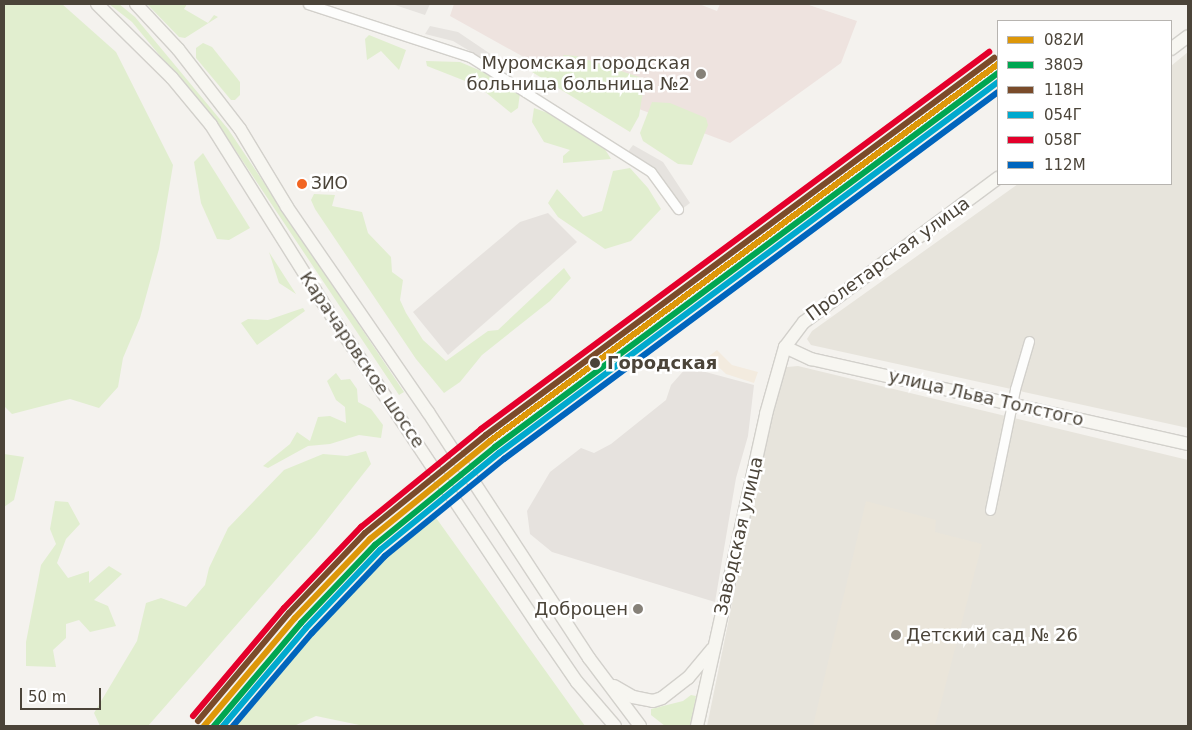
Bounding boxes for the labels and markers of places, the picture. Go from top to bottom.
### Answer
place label: Муромская городская больница больница №2 [466,53,690,96]
marker: Муромская городская больница больница №2 [694,67,708,81]
place label: ЗИО [311,174,348,194]
marker: ЗИО [297,179,307,189]
place label: Городская [607,352,717,374]
marker: Городская [587,355,603,371]
place label: Доброцен [534,598,628,620]
marker: Доброцен [632,603,644,615]
place label: Детский сад № 26 [906,624,1078,646]
marker: Детский сад № 26 [890,629,902,641]

